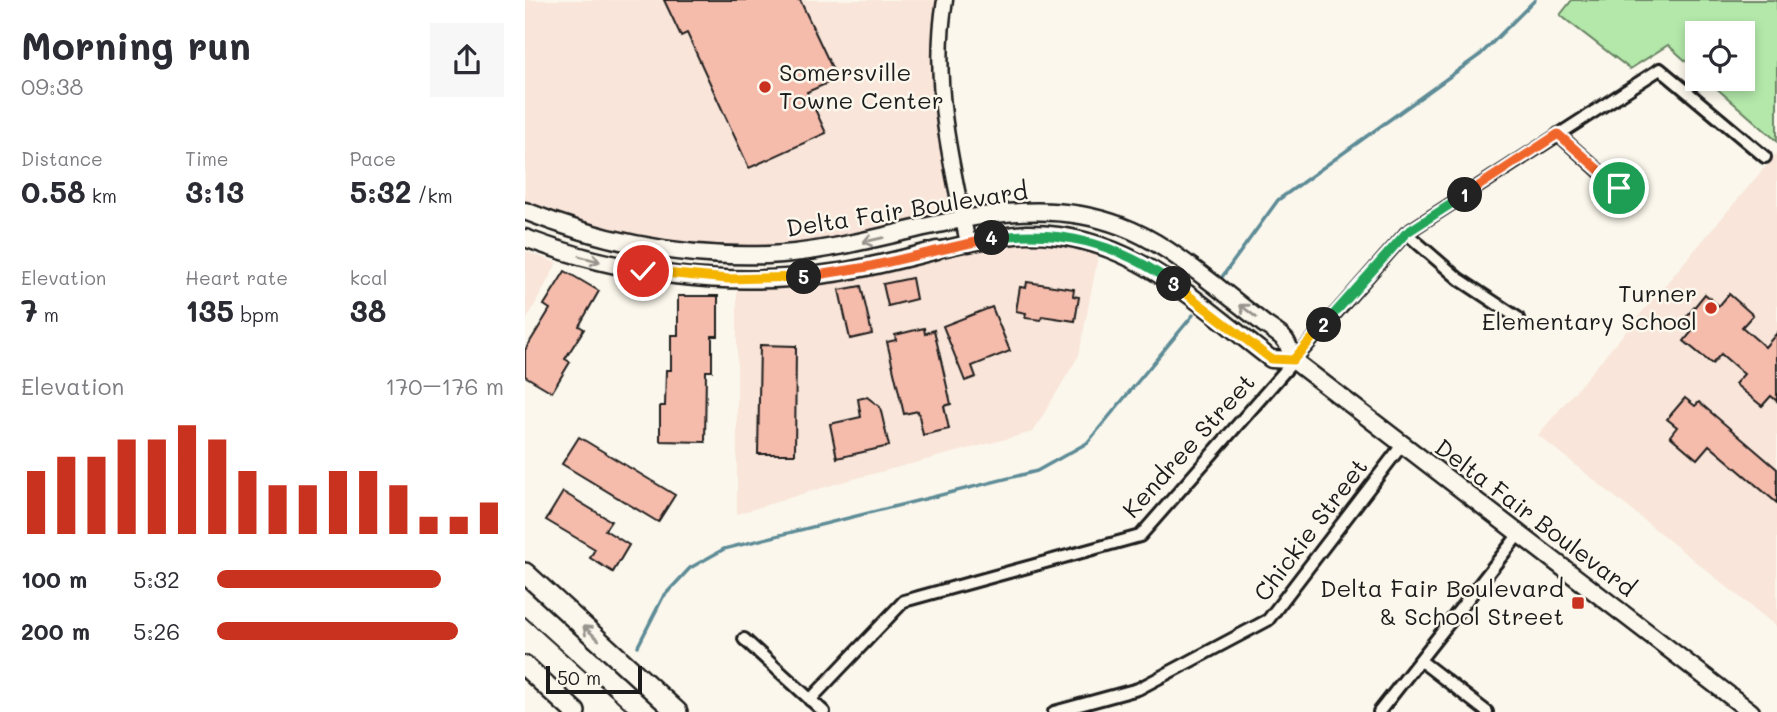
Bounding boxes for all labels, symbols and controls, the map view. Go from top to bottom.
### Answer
text: Morning run [21,20,251,70]
map controls [1685,21,1755,91]
button: locate [1685,21,1755,91]
button: share [430,23,504,97]
place label: Somersville Towne Center [779,56,944,115]
text: 09:38 [21,71,83,101]
marker: Somersville Towne Center [757,79,773,95]
text: Distance [21,146,103,171]
text: Time [185,146,229,171]
text: Pace [350,146,396,171]
pin [1589,158,1649,218]
icon: arrive [1600,169,1638,207]
text: 0.58 [21,171,86,211]
text: 3:13 [185,171,244,211]
text: 5:32 [350,171,411,211]
street label: Delta Fair Boulevard [784,174,1030,243]
pin: 1 [1447,178,1483,212]
text: 1 [1460,182,1469,207]
text: km [86,183,117,208]
text: /km [411,183,453,208]
pin: 4 [974,220,1009,256]
text: 4 [985,225,998,250]
one-way arrow [862,234,885,248]
pin [613,241,673,301]
icon: check [624,252,662,290]
one-way arrow [579,254,601,267]
pin: 5 [787,260,821,294]
text: 5 [798,264,809,289]
text: Elevation [21,265,106,290]
text: Heart rate [185,265,288,290]
text: kcal [350,265,388,290]
pin: 3 [1157,266,1191,302]
text: 3 [1168,271,1179,296]
place label: Turner Elementary School [1482,277,1697,336]
text: 7 [21,290,38,330]
text: 135 [185,290,234,330]
text: 38 [350,290,386,330]
marker: Turner Elementary School [1703,300,1719,316]
text: m [38,302,59,327]
text: bpm [234,302,279,327]
one-way arrow [1240,303,1258,319]
pin: 2 [1307,308,1341,342]
text: 2 [1318,312,1329,337]
street label: Kendree Street [1115,366,1261,524]
text: Elevation [21,371,124,401]
text: 170–176 m [385,371,504,401]
street label: Delta Fair Boulevard [1429,431,1643,603]
street label: Chickie Street [1246,451,1374,607]
text: 100 m [21,564,87,594]
text: 5:32 [133,564,180,594]
place label: Delta Fair Boulevard & School Street [1320,572,1564,631]
marker: Delta Fair Boulevard & School Street [1570,595,1586,611]
text: 200 m [21,616,90,646]
text: 5:26 [133,616,180,646]
one-way arrow [582,625,600,641]
scale bar [546,663,642,695]
text: 50 m [557,665,601,690]

